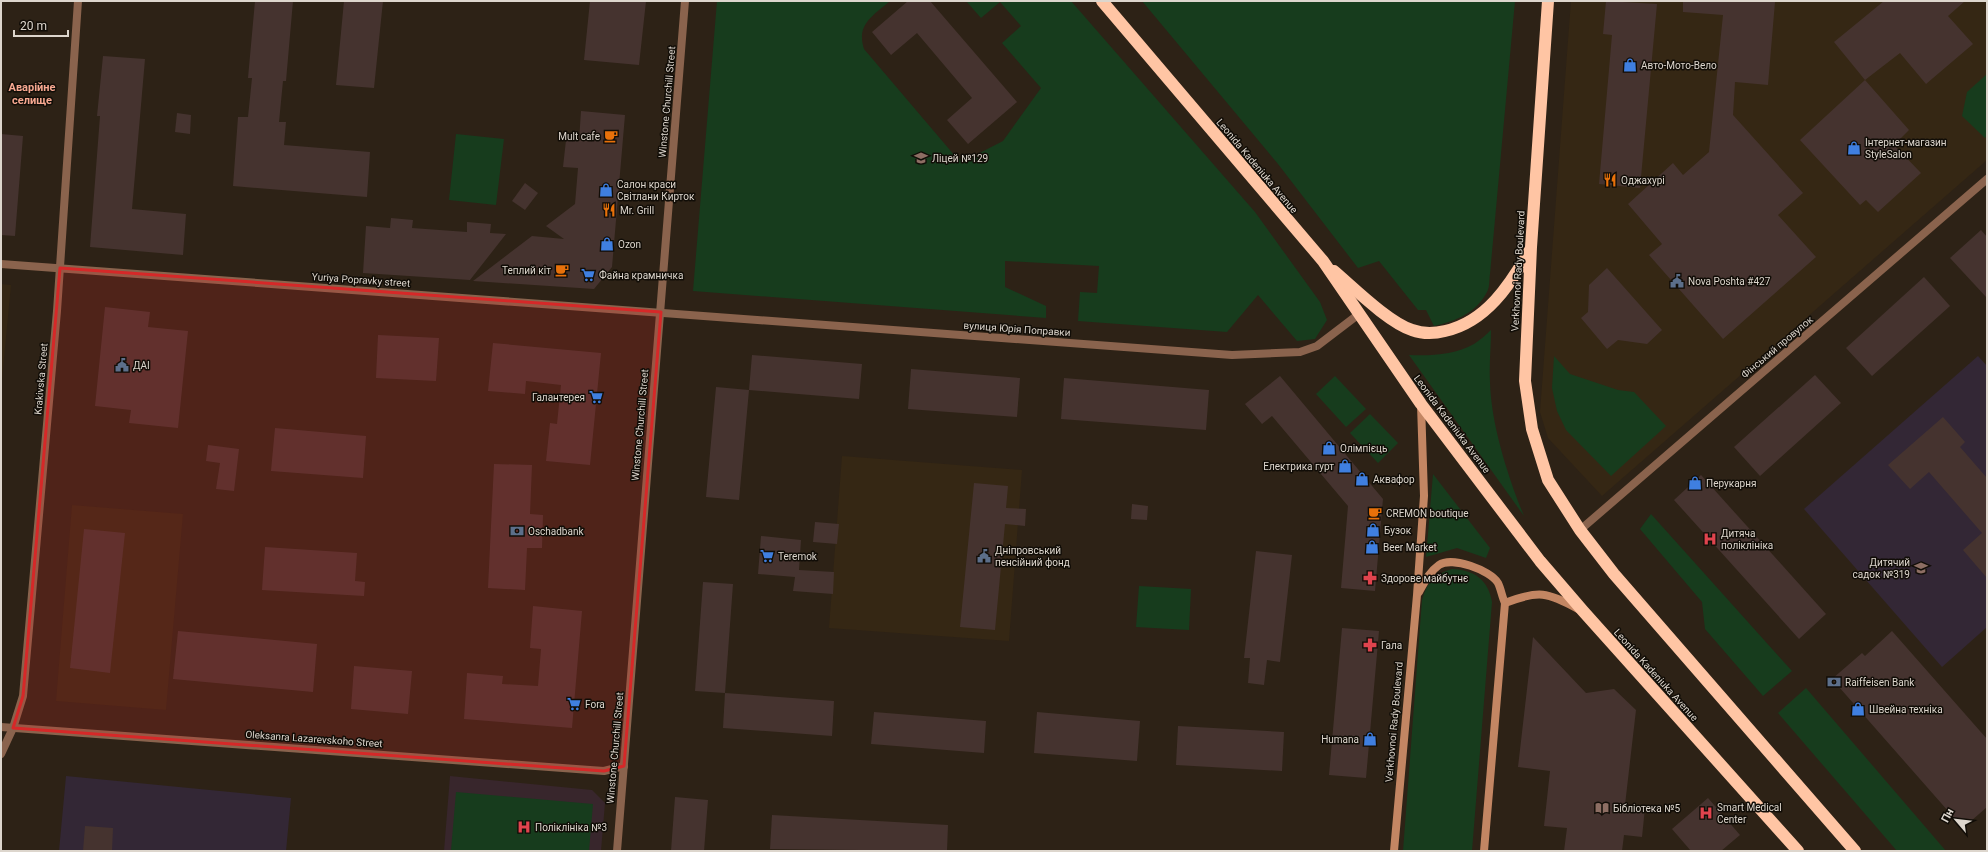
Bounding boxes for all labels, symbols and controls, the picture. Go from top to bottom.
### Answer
scale bar [14,12,68,38]
text: 20 m [20,19,47,33]
street label: Winstone Churchill Street [657,46,677,158]
shop icon: Авто-Мото-Вело [1622,57,1638,73]
place label: Авто-Мото-Вело [1641,60,1717,71]
district label: Аварійне селище [9,81,56,107]
street label: Leonida Kadeniuka Avenue [1214,117,1300,215]
cafe icon: Mult cafe [603,128,619,144]
place label: Mult cafe [558,131,600,142]
place label: Інтернет-магазин StyleSalon [1865,137,1947,160]
shop icon: Інтернет-магазин StyleSalon [1846,140,1862,156]
school or university icon: Ліцей №129 [913,150,929,166]
place label: Ліцей №129 [932,153,988,164]
restaurant icon: Оджахурі [1602,172,1618,188]
place label: Оджахурі [1621,175,1665,186]
place label: Салон краси Світлани Кирток [617,179,695,202]
shop icon: Салон краси Світлани Кирток [598,182,614,198]
restaurant icon: Mr. Grill [601,202,617,218]
place label: Mr. Grill [620,205,654,216]
street label: Verkhovnoi Rady Boulevard [1509,210,1527,332]
shop icon: Ozon [599,236,615,252]
place label: Ozon [618,239,641,250]
cafe icon: Теплий кіт [554,262,570,278]
place label: Теплий кіт [502,265,551,276]
supermarket icon: Файна крамничка [580,267,596,283]
place label: Файна крамничка [599,269,683,281]
street label: Yuriya Popravky street [311,271,411,289]
public building icon: Nova Poshta #427 [1669,273,1685,289]
place label: Nova Poshta #427 [1688,276,1771,287]
street label: Фінський провулок [1738,313,1816,380]
street label: вулиця Юрія Поправки [963,320,1071,338]
street label: Krakivska Street [32,343,50,415]
public building icon: ДАІ [114,357,130,373]
place label: ДАІ [133,360,150,371]
street label: Winstone Churchill Street [630,369,650,481]
street label: Leonida Kadeniuka Avenue [1412,373,1492,475]
supermarket icon: Галантерея [588,389,604,405]
place label: Галантерея [532,392,585,403]
shop icon: Олімпієць [1321,440,1337,456]
place label: Олімпієць [1340,443,1387,454]
shop icon: Електрика гурт [1337,458,1353,474]
place label: Електрика гурт [1263,461,1334,472]
shop icon: Аквафор [1354,471,1370,487]
place label: Аквафор [1373,474,1415,485]
shop icon: Перукарня [1687,475,1703,491]
place label: Перукарня [1706,478,1756,489]
cafe icon: CREMON boutique [1367,505,1383,521]
place label: CREMON boutique [1386,508,1469,519]
shop icon: Бузок [1365,522,1381,538]
bank icon: Oschadbank [509,523,525,539]
place label: Бузок [1384,525,1412,536]
place label: Oschadbank [528,526,584,537]
place label: Дитяча поліклініка [1721,528,1773,551]
hospital icon: Дитяча поліклініка [1702,531,1718,547]
shop icon: Beer Market [1364,539,1380,555]
place label: Beer Market [1383,542,1437,553]
place label: Дніпровський пенсійний фонд [995,545,1070,568]
supermarket icon: Teremok [759,548,775,564]
public building icon: Дніпровський пенсійний фонд [976,548,992,564]
place label: Teremok [778,551,818,562]
place label: Дитячий садок №319 [1853,557,1910,580]
school or university icon: Дитячий садок №319 [1913,560,1929,576]
pharmacy icon: Здорове майбутнє [1362,570,1378,586]
place label: Здорове майбутнє [1381,573,1468,584]
street label: Leonida Kadeniuka Avenue [1612,627,1700,723]
pharmacy icon: Гала [1362,637,1378,653]
place label: Гала [1381,640,1402,651]
street label: Verkhovnoi Rady Boulevard [1383,661,1405,783]
bank icon: Raiffeisen Bank [1826,674,1842,690]
place label: Raiffeisen Bank [1845,677,1915,688]
street label: Winstone Churchill Street [605,692,625,804]
supermarket icon: Fora [566,696,582,712]
place label: Fora [585,699,605,710]
shop icon: Швейна техніка [1850,701,1866,717]
place label: Швейна техніка [1869,704,1943,715]
street label: Oleksanra Lazarevskoho Street [245,729,383,749]
shop icon: Humana [1362,731,1378,747]
place label: Humana [1321,734,1359,745]
library icon: Бібліотека №5 [1594,800,1610,816]
north arrow [1936,800,1976,840]
place label: Smart Medical Center [1717,802,1782,825]
place label: Бібліотека №5 [1613,803,1680,814]
hospital icon: Smart Medical Center [1698,805,1714,821]
text: Пн [1939,806,1957,825]
hospital icon: Поліклініка №3 [516,819,532,835]
place label: Поліклініка №3 [535,822,607,833]

